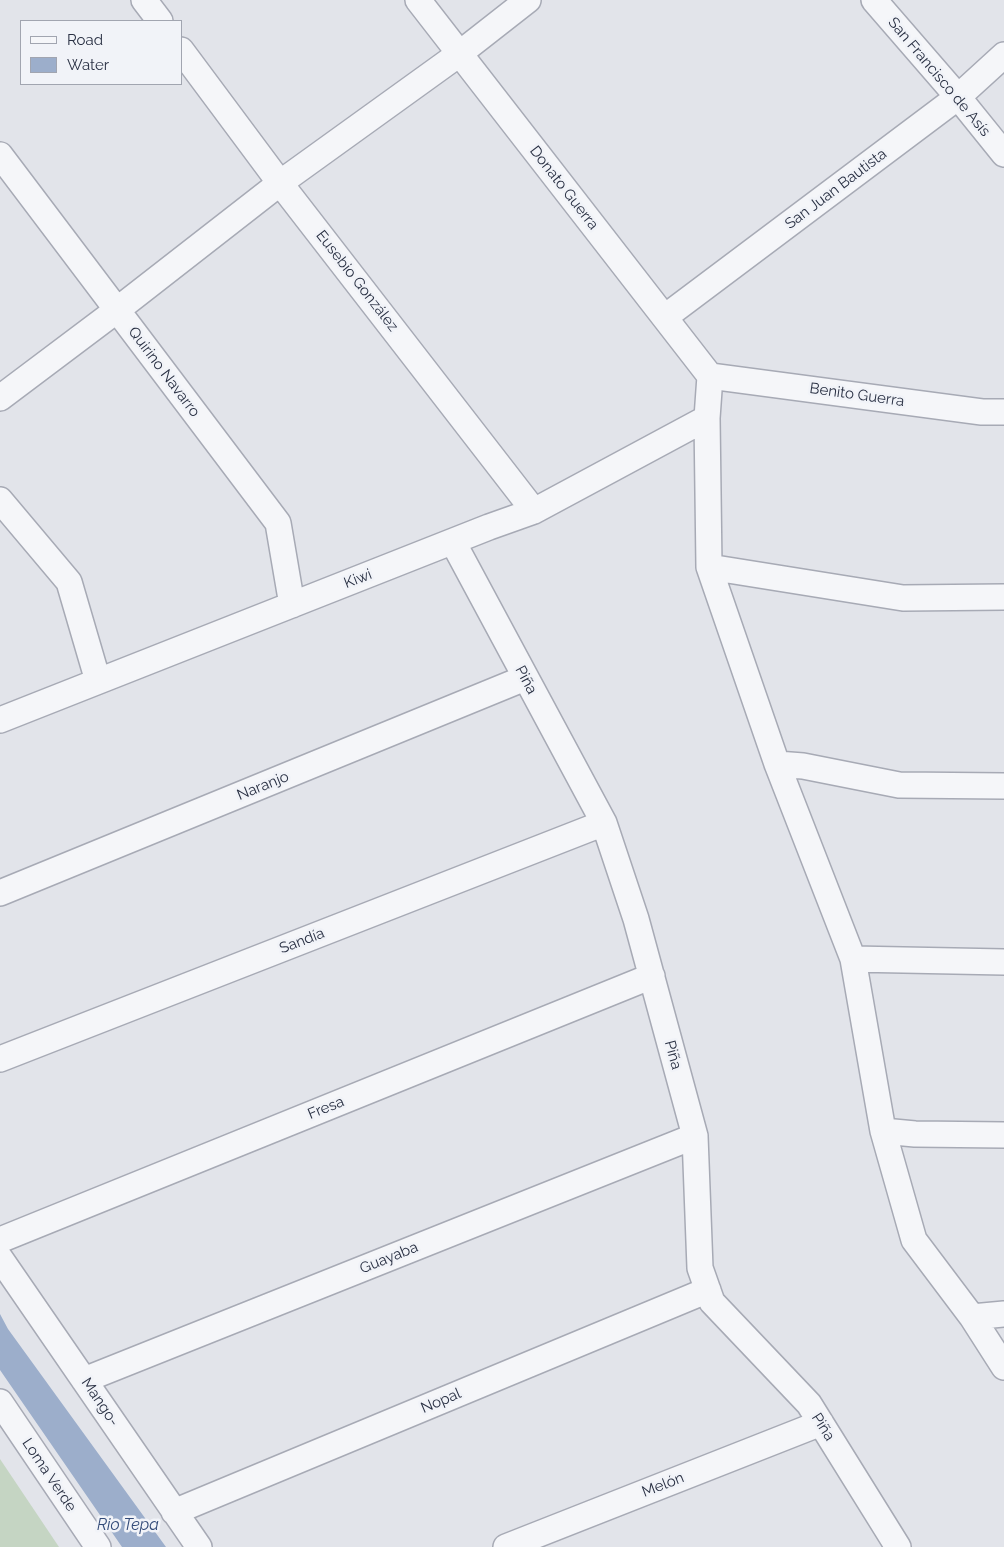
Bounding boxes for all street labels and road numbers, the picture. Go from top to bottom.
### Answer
street label: San Francisco de Asís [884,14,994,140]
street label: Donato Guerra [526,143,602,233]
street label: San Juan Bautista [782,145,890,233]
street label: Eusebio González [312,227,402,335]
street label: Quirino Navarro [124,323,204,421]
street label: Benito Guerra [808,379,906,411]
street label: Kiwi [342,566,374,592]
street label: Piña [511,663,541,697]
street label: Naranjo [235,768,291,804]
street label: Sandía [277,924,327,958]
street label: Piña [660,1038,686,1072]
street label: Fresa [305,1093,347,1123]
street label: Guayaba [357,1238,421,1278]
street label: Mango- [77,1374,123,1430]
street label: Nopal [418,1385,464,1417]
street label: Piña [808,1410,838,1444]
street label: Loma Verde [18,1435,80,1515]
street label: Melón [639,1469,687,1501]

